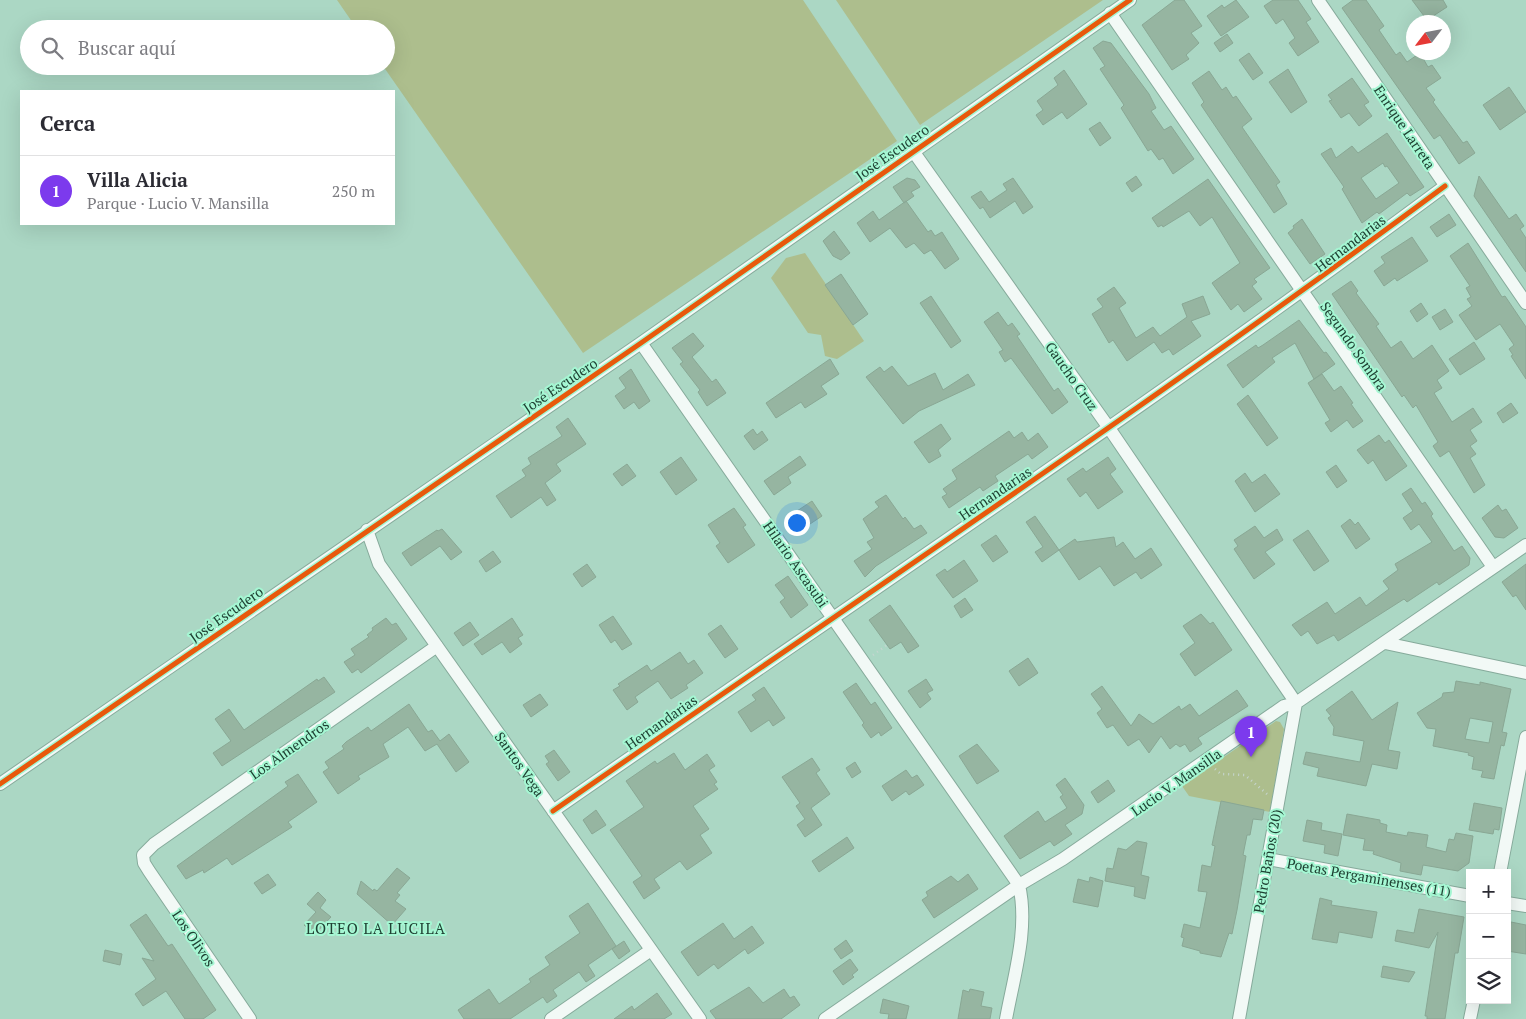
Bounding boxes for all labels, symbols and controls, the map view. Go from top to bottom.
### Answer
north arrow [1406,15,1451,60]
search box [20,20,395,75]
icon: search [38,34,66,62]
text: Buscar aquí [78,35,176,60]
street label: Enrique Larreta [1370,81,1440,173]
text: Cerca [40,109,95,137]
street label: José Escudero [851,119,933,184]
text: Villa Alicia [87,167,188,192]
text: 1 [51,180,61,202]
text: 250 m [332,180,375,202]
text: Parque · Lucio V. Mansilla [87,192,269,214]
street label: Hernandarias [1311,210,1389,276]
street label: Segundo Sombra [1316,298,1392,394]
street label: Gaucho Cruz [1041,338,1103,414]
street label: José Escudero [519,353,601,417]
street label: Hernandarias [955,462,1035,524]
your location [784,510,810,536]
street label: Hilario Ascasubi [759,517,833,611]
street label: José Escudero [185,581,267,646]
street label: Hernandarias [621,690,701,754]
street label: Los Almendros [246,715,332,783]
pin: 1 [1235,716,1267,757]
street label: Santos Vega [491,728,549,800]
street label: Lucio V. Mansilla [1127,744,1225,820]
street label: Pedro Baños (20) [1249,808,1285,914]
street label: Poetas Pergaminenses (11) [1285,853,1453,901]
map controls [1466,869,1511,1004]
button: + [1466,869,1511,914]
street label: Los Olivos [168,906,220,970]
button: − [1466,914,1511,959]
district label: LOTEO LA LUCILA [306,918,446,938]
button: layers [1466,959,1511,1004]

